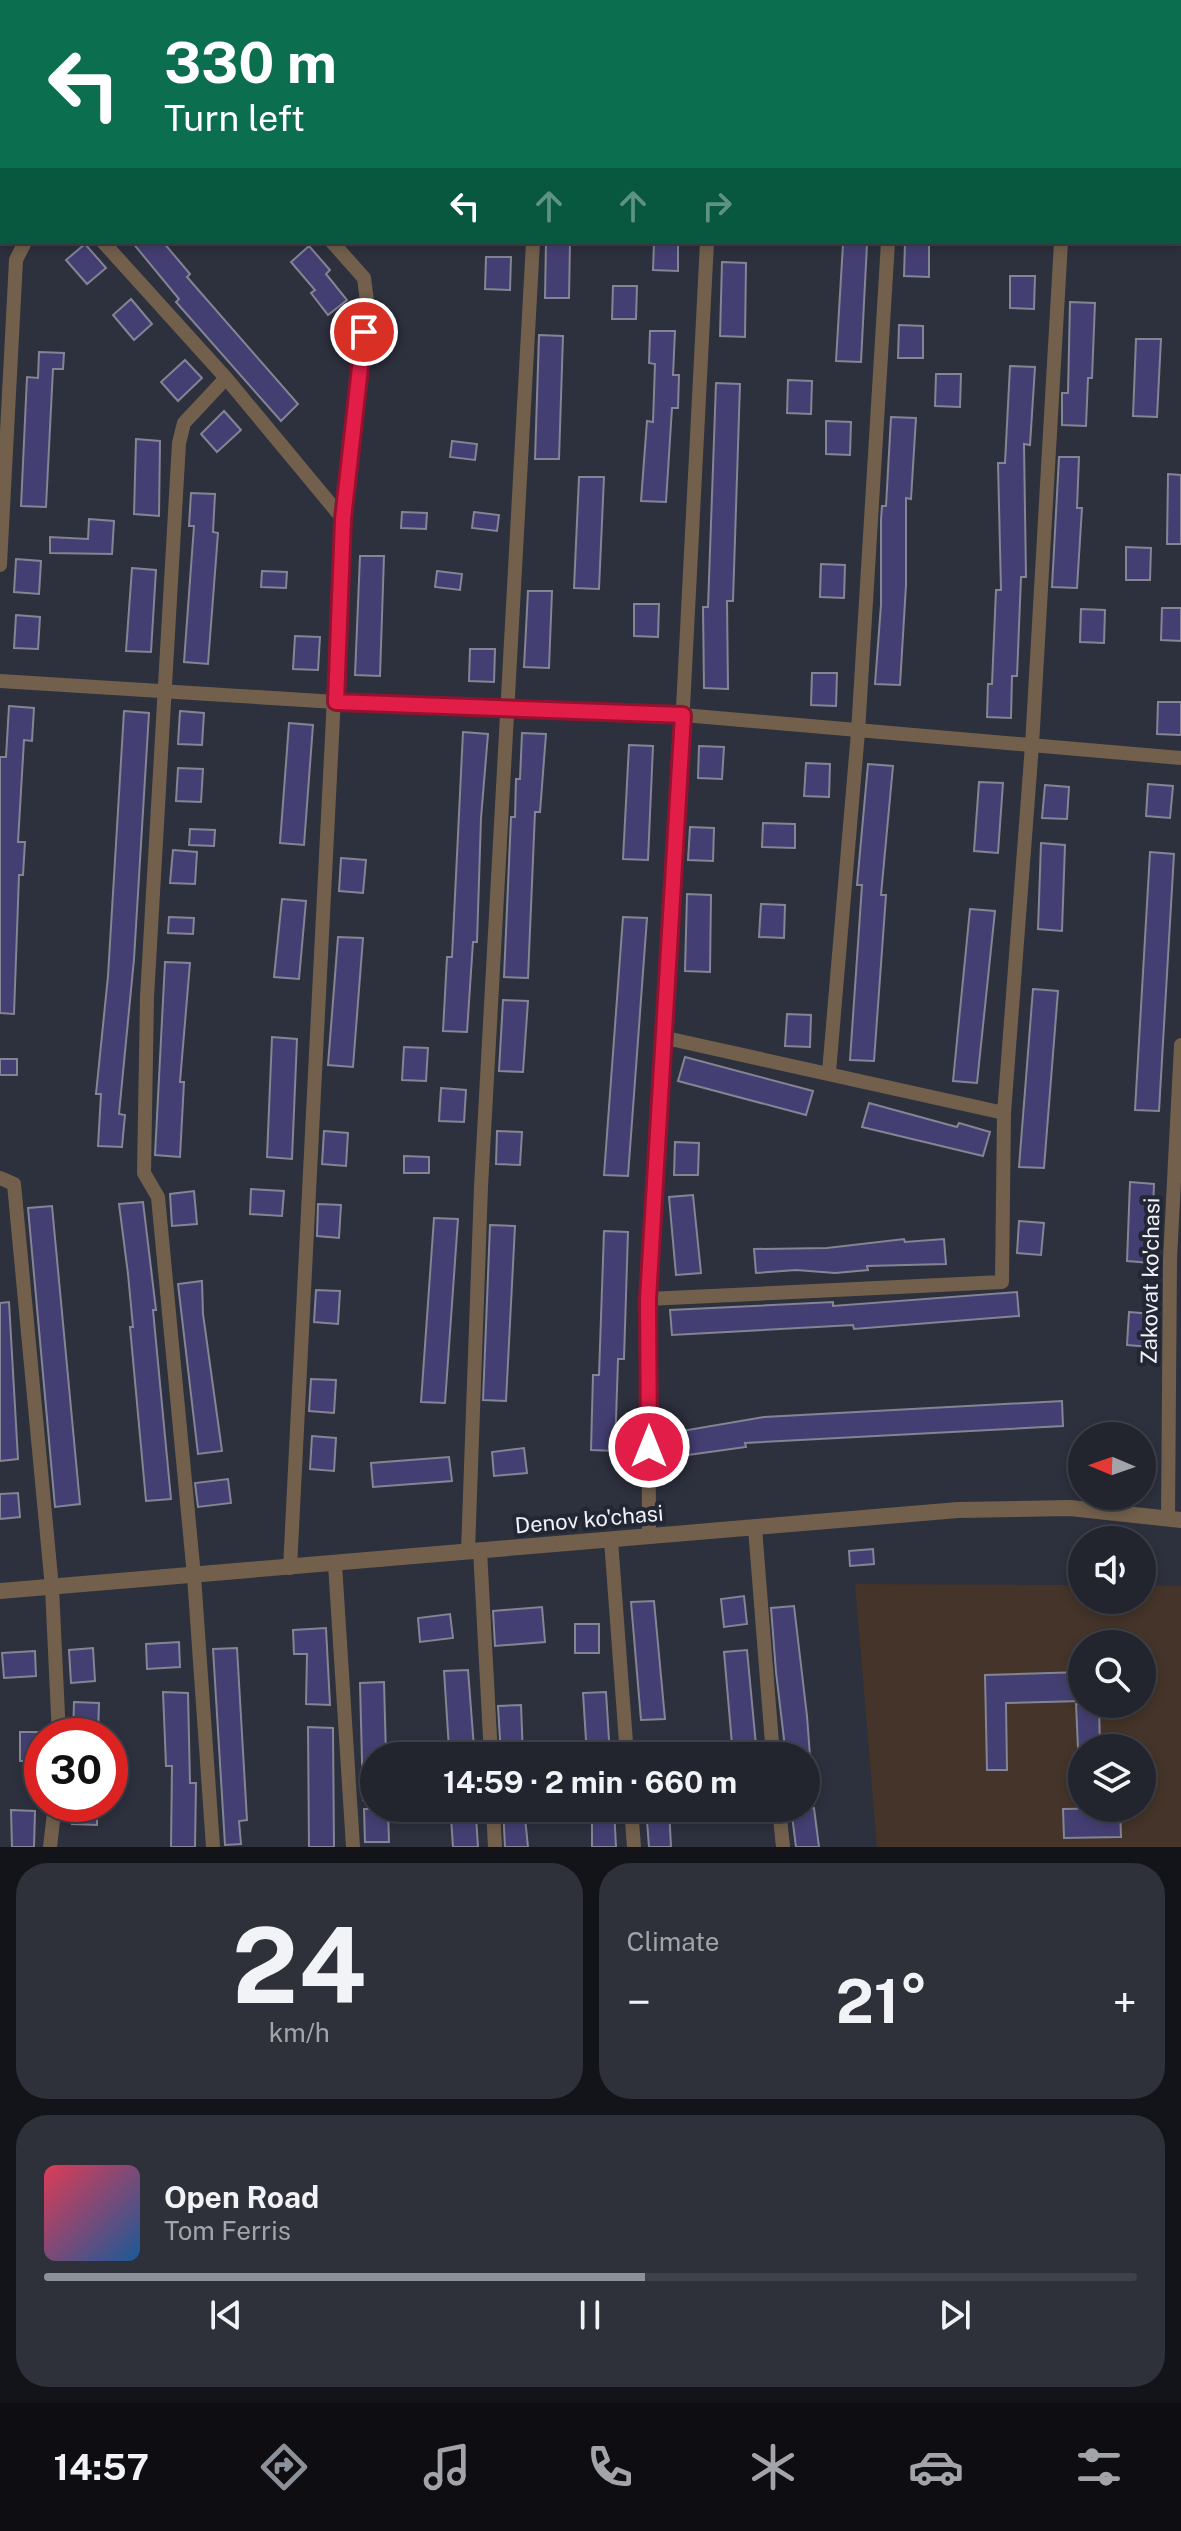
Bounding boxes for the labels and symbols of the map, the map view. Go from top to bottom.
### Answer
pin [330,298,398,366]
street label: Zakovat ko'chasi [1136,1197,1164,1365]
position arrow [607,1405,691,1489]
north arrow [1068,1422,1156,1510]
street label: Denov ko'chasi [514,1500,664,1538]
speed limit sign: 30 [24,1718,128,1822]

